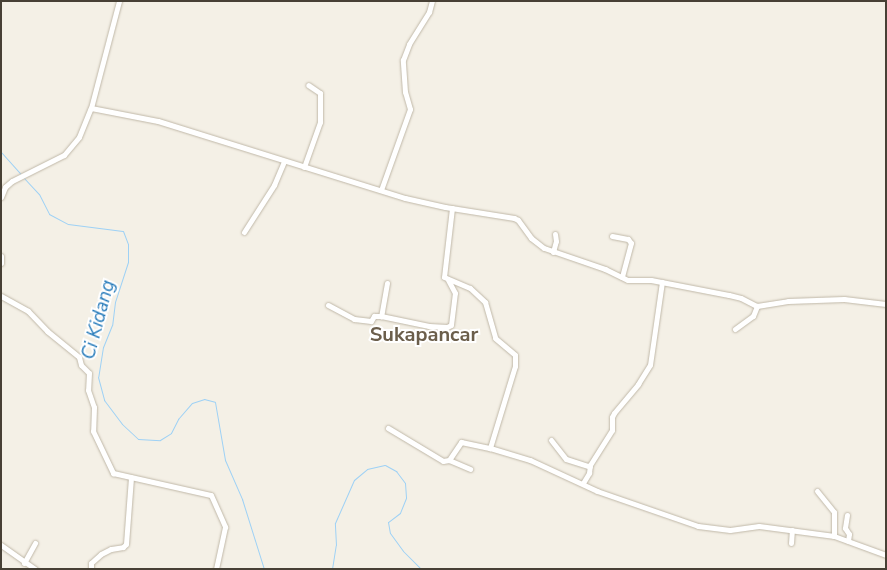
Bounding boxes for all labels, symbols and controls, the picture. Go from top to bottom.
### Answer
water label: Ci Kidang [77,278,121,362]
district label: Sukapancar [370,322,478,346]

